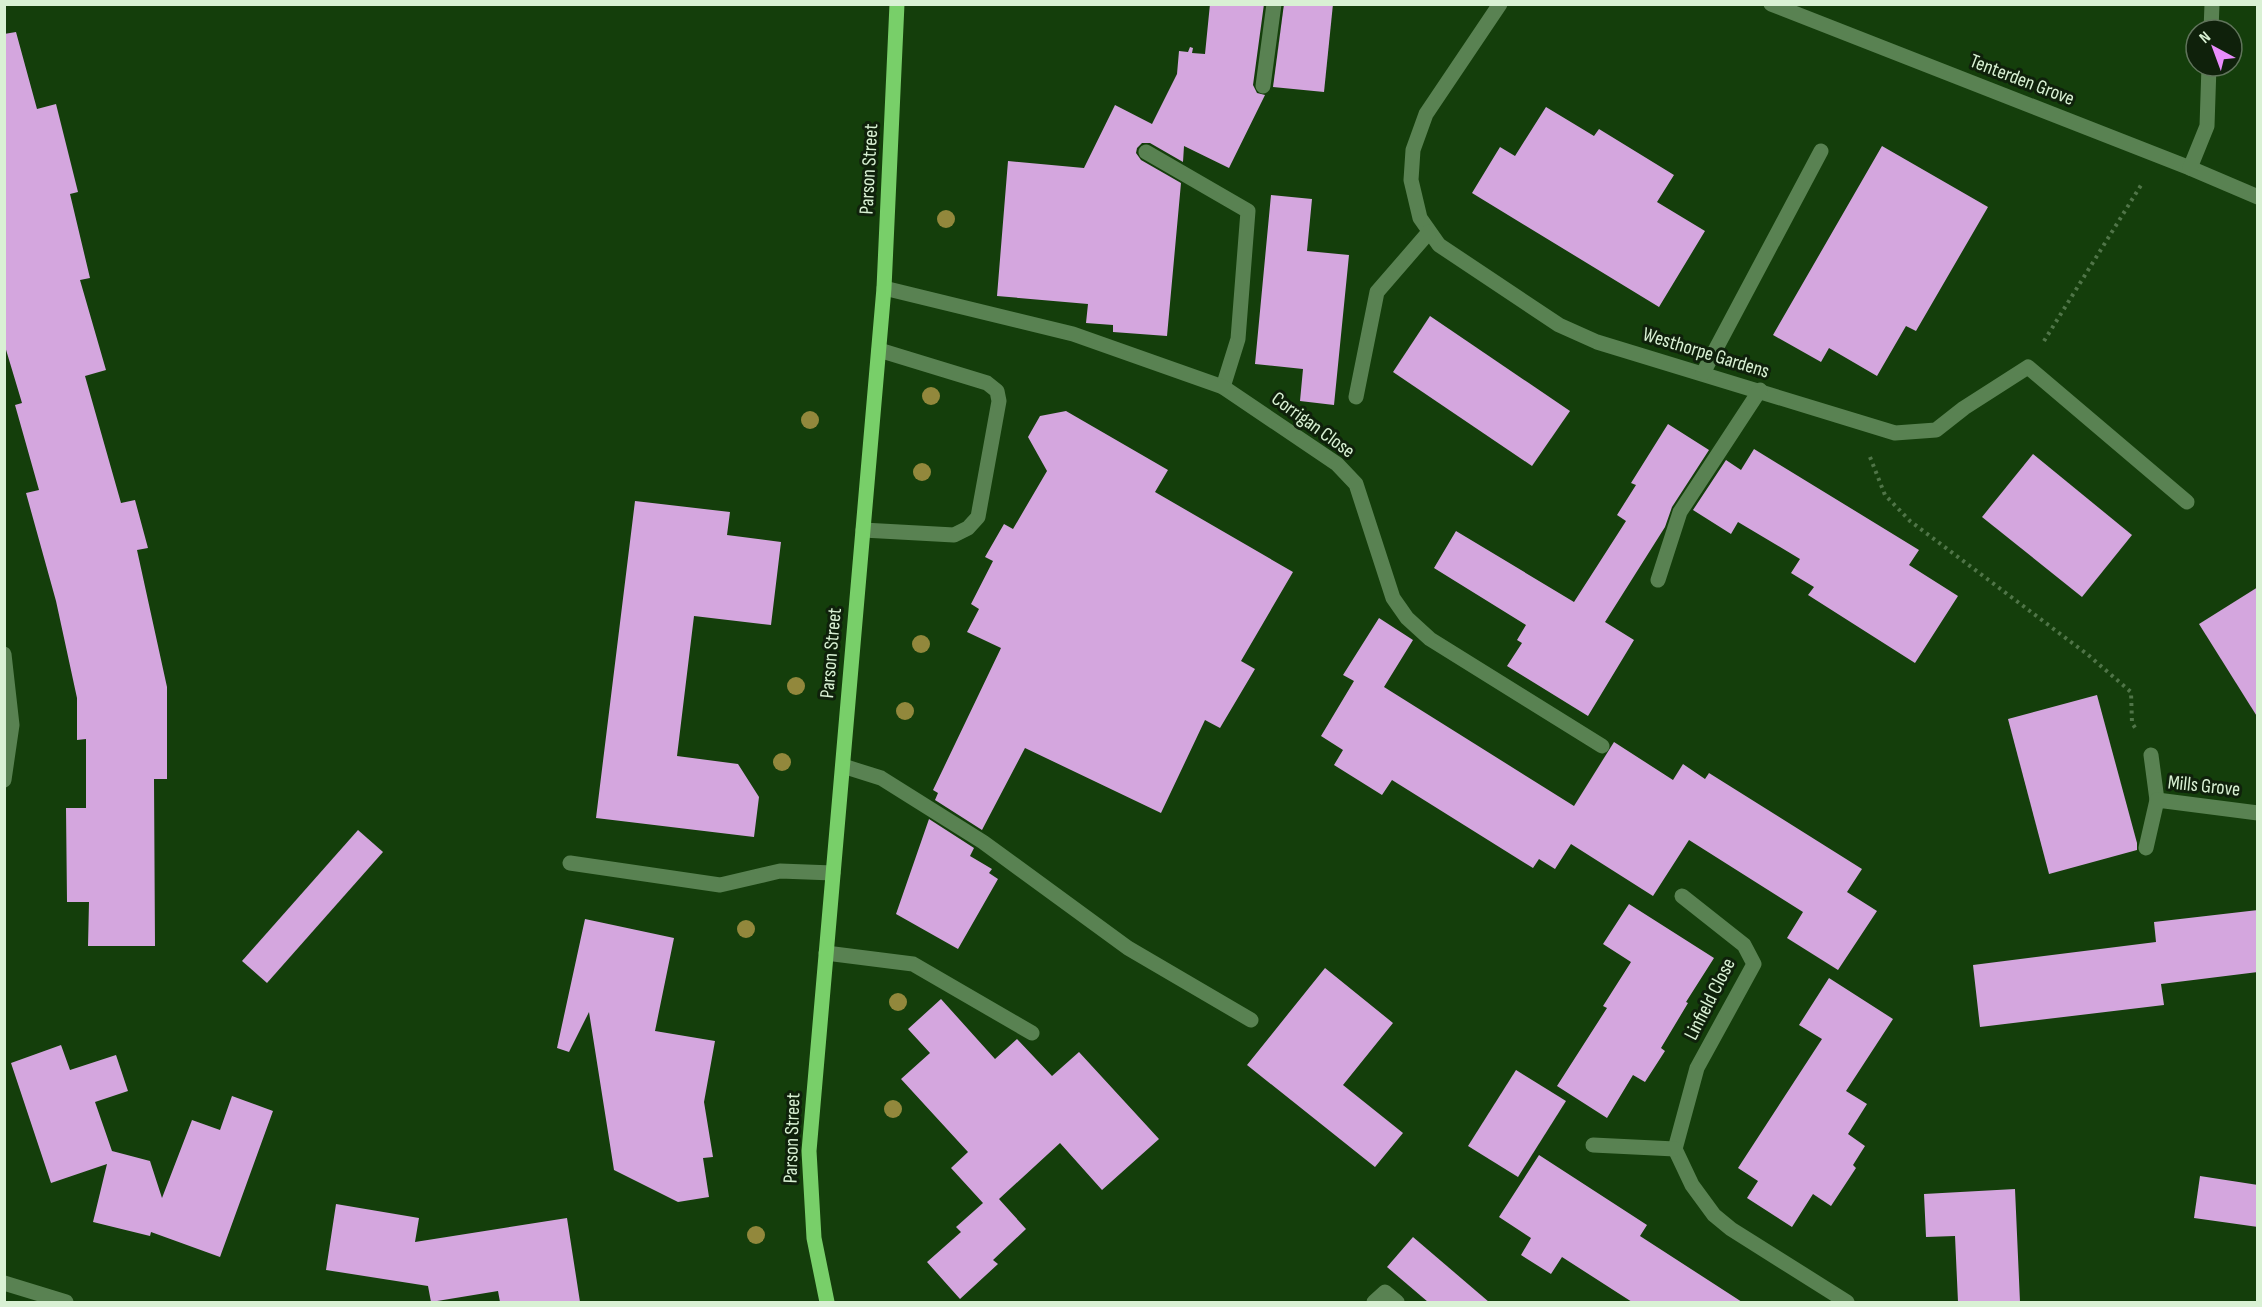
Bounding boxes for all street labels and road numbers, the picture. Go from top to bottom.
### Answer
street label: Tenterden Grove [1966,49,2078,111]
street label: Parson Street [855,123,883,215]
street label: Westhorpe Gardens [1640,322,1772,384]
street label: Corrigan Close [1267,387,1359,463]
street label: Parson Street [815,607,847,699]
street label: Mills Grove [2167,770,2241,802]
street label: Linfield Close [1679,954,1741,1044]
street label: Parson Street [778,1092,806,1184]

